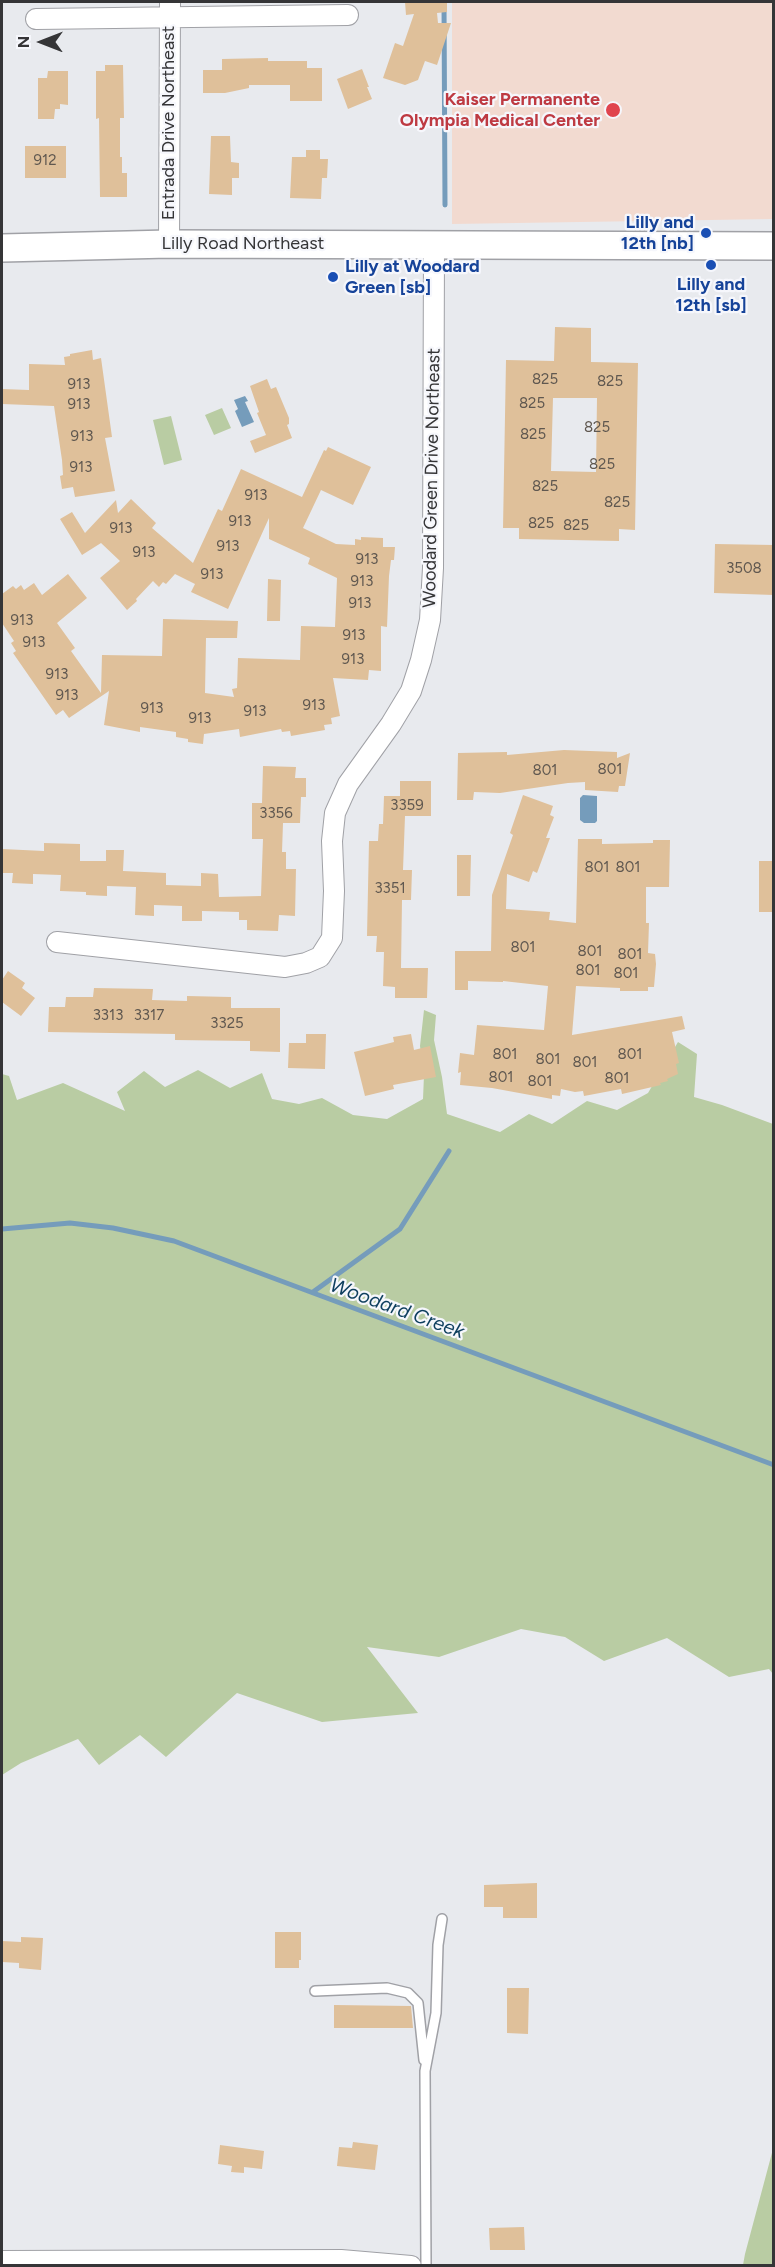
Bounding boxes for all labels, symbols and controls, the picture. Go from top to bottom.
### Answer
north arrow [12,12,72,72]
street label: Entrada Drive Northeast [158,26,180,220]
text: N [14,36,33,48]
place label: Kaiser Permanente Olympia Medical Center [400,89,600,132]
marker: Kaiser Permanente Olympia Medical Center [604,101,622,119]
house number: 912 [33,152,57,170]
place label: Lilly and 12th [nb] [621,212,694,254]
marker: Lilly and 12th [nb] [699,226,713,240]
street label: Lilly Road Northeast [162,233,324,255]
place label: Lilly at Woodard Green [sb] [345,256,480,298]
marker: Lilly and 12th [sb] [704,258,718,272]
marker: Lilly at Woodard Green [sb] [326,270,340,284]
place label: Lilly and 12th [sb] [675,274,747,316]
street label: Woodard Green Drive Northeast [419,348,445,608]
house number: 825 [532,371,558,389]
house number: 825 [597,373,623,391]
house number: 913 [68,376,90,394]
house number: 825 [519,395,545,413]
house number: 913 [68,396,90,414]
house number: 825 [584,419,610,437]
house number: 825 [520,426,546,444]
house number: 913 [71,428,93,446]
house number: 825 [589,456,615,474]
house number: 913 [70,459,92,477]
house number: 825 [532,478,558,496]
house number: 913 [245,487,267,505]
house number: 825 [604,494,630,512]
house number: 913 [229,513,251,531]
house number: 825 [528,515,554,533]
house number: 825 [563,517,589,535]
house number: 913 [110,520,132,538]
house number: 913 [217,538,239,556]
house number: 913 [133,544,155,562]
house number: 913 [356,551,378,569]
house number: 3508 [726,560,762,578]
house number: 913 [201,566,223,584]
house number: 913 [351,573,373,591]
house number: 913 [349,595,371,613]
house number: 913 [11,612,33,630]
house number: 913 [343,627,365,645]
house number: 913 [23,634,45,652]
house number: 913 [342,651,364,669]
house number: 913 [46,666,68,684]
house number: 913 [56,687,78,705]
house number: 913 [303,697,325,715]
house number: 913 [141,700,163,718]
house number: 913 [244,703,266,721]
house number: 913 [189,710,211,728]
house number: 801 [597,761,623,779]
house number: 801 [532,762,558,780]
house number: 3359 [390,797,424,815]
house number: 3356 [259,805,293,823]
house number: 801 [584,859,610,877]
house number: 801 [615,859,641,877]
house number: 3351 [374,880,406,898]
house number: 801 [510,939,536,957]
house number: 801 [577,943,603,961]
house number: 801 [617,946,643,964]
house number: 801 [575,962,601,980]
house number: 801 [613,965,639,983]
house number: 3313 [93,1007,123,1025]
house number: 3317 [134,1007,164,1025]
house number: 3325 [210,1015,244,1033]
house number: 801 [492,1046,518,1064]
house number: 801 [617,1046,643,1064]
house number: 801 [535,1051,561,1069]
house number: 801 [572,1054,598,1072]
house number: 801 [488,1069,514,1087]
house number: 801 [604,1070,630,1088]
house number: 801 [527,1073,553,1091]
water label: Woodard Creek [326,1274,468,1344]

